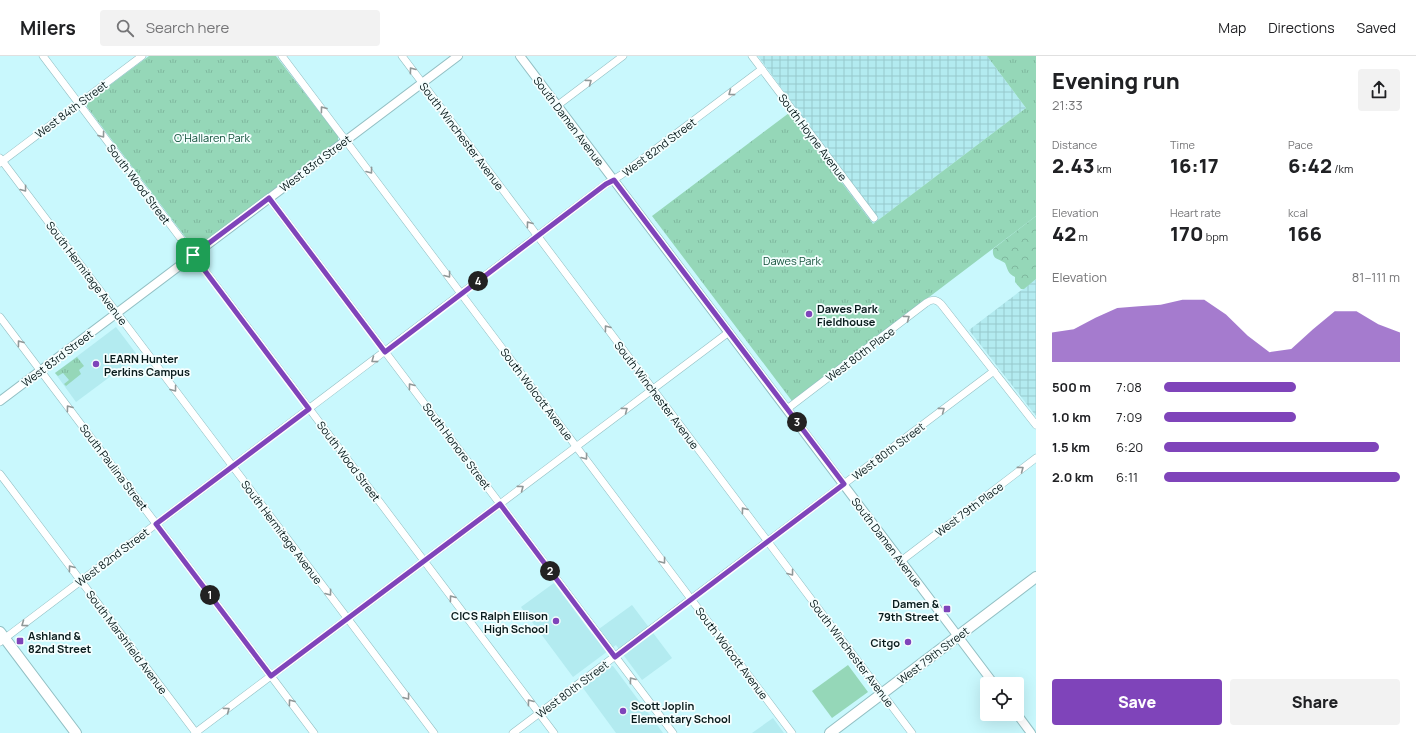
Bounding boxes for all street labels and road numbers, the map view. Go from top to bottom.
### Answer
street label: South Damen Avenue [530,73,608,169]
street label: West 84th Street [32,77,110,141]
street label: South Winchester Avenue [416,79,508,193]
street label: South Hoyne Avenue [775,90,851,184]
street label: West 82nd Street [619,114,699,180]
street label: West 83rd Street [276,131,354,195]
street label: South Wood Street [104,141,174,227]
street label: South Hermitage Avenue [43,218,131,328]
street label: West 80th Place [823,323,898,385]
street label: West 83rd Street [18,326,96,390]
street label: South Winchester Avenue [611,338,703,452]
street label: South Wolcott Avenue [497,345,577,444]
street label: South Honore Street [419,400,495,492]
street label: South Wood Street [314,418,384,504]
street label: West 80th Street [849,419,927,483]
street label: South Paulina Street [77,421,151,513]
street label: South Hermitage Avenue [238,477,326,587]
street label: West 79th Place [932,478,1007,540]
street label: South Damen Avenue [848,494,926,590]
street label: West 82nd Street [72,524,152,590]
street label: South Marshfield Avenue [83,587,171,697]
street label: South Winchester Avenue [806,596,898,710]
street label: South Wolcott Avenue [692,604,772,703]
street label: West 79th Street [894,623,972,687]
street label: West 80th Street [533,657,611,721]

